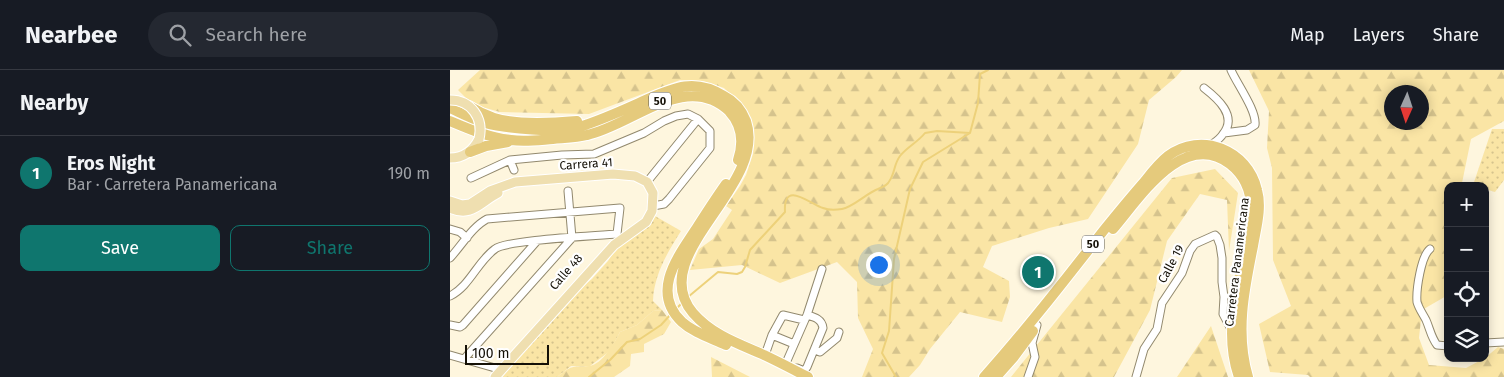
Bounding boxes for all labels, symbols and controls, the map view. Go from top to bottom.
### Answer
search box [148,12,498,57]
text: Nearbee [25,21,118,49]
icon: search [166,21,194,49]
text: Search here [206,23,307,46]
text: Map [1290,24,1325,46]
text: Layers [1353,24,1405,46]
text: Share [1433,24,1479,46]
north arrow [1384,85,1429,130]
text: Nearby [20,90,88,116]
road number: 50 [649,92,671,110]
text: Eros Night [67,152,155,175]
street label: Carrera 41 [559,155,613,173]
text: 1 [32,164,40,183]
text: 190 m [388,164,430,183]
text: Bar · Carretera Panamericana [67,175,277,194]
map controls [1444,182,1489,362]
button: + [1444,182,1489,227]
street label: Carretera Panamericana [1222,197,1252,327]
button: Save [20,225,220,271]
button: Share [230,225,430,271]
button: − [1444,227,1489,272]
road number: 50 [1082,235,1104,252]
street label: Calle 19 [1155,243,1187,285]
street label: Calle 48 [547,251,586,293]
your location [866,252,892,278]
pin: 1 [1022,253,1054,291]
button: locate [1444,272,1489,317]
button: layers [1444,317,1489,362]
scale bar [465,342,549,365]
text: 100 m [472,345,509,362]

